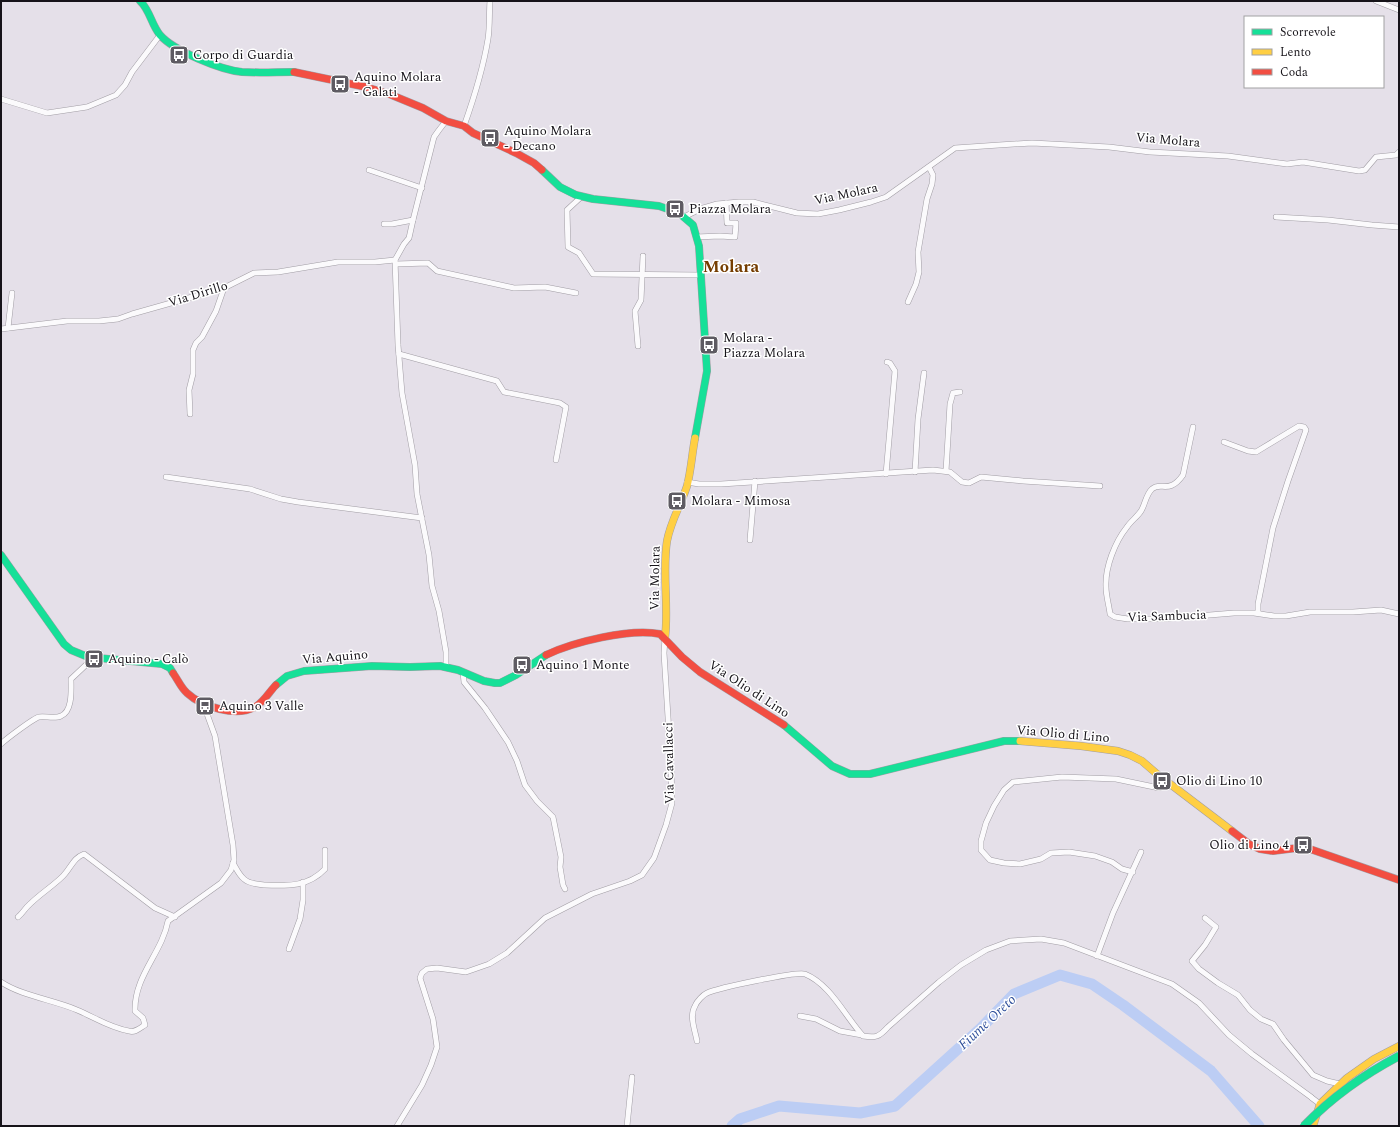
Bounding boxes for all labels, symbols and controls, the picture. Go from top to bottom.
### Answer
legend [1244,16,1384,88]
text: Scorrevole [1280,23,1336,42]
text: Lento [1280,43,1311,62]
bus stop icon: Corpo di Guardia [168,44,190,66]
place label: Corpo di Guardia [193,45,294,65]
text: Coda [1280,63,1308,82]
place label: Aquino Molara - Galati [354,67,442,102]
bus stop icon: Aquino Molara - Galati [329,73,351,95]
place label: Aquino Molara - Decano [504,121,592,156]
bus stop icon: Aquino Molara - Decano [479,127,501,149]
street label: Via Molara [1135,127,1202,153]
street label: Via Molara [812,177,880,210]
bus stop icon: Piazza Molara [664,198,686,220]
place label: Piazza Molara [689,199,772,219]
district label: Molara [703,254,760,280]
street label: Via Dirillo [166,275,230,313]
place label: Molara - Piazza Molara [723,328,806,363]
bus stop icon: Molara - Piazza Molara [698,334,720,356]
bus stop icon: Molara - Mimosa [666,490,688,512]
place label: Molara - Mimosa [691,491,791,511]
street label: Via Molara [644,545,666,610]
street label: Via Sambucia [1127,605,1208,627]
street label: Via Aquino [301,644,369,670]
bus stop icon: Aquino - Calò [83,648,105,670]
place label: Aquino - Calò [108,649,189,669]
bus stop icon: Aquino 1 Monte [511,654,533,676]
place label: Aquino 1 Monte [536,655,630,675]
street label: Via Olio di Lino [704,655,794,723]
bus stop icon: Aquino 3 Valle [194,695,216,717]
place label: Aquino 3 Valle [219,696,304,716]
street label: Via Olio di Lino [1016,720,1110,748]
street label: Via Cavallacci [658,722,680,804]
bus stop icon: Olio di Lino 10 [1151,770,1173,792]
place label: Olio di Lino 10 [1176,771,1263,791]
bus stop icon: Olio di Lino 4 [1292,834,1314,856]
place label: Olio di Lino 4 [1209,835,1289,855]
water label: Fiume Oreto [953,990,1021,1054]

